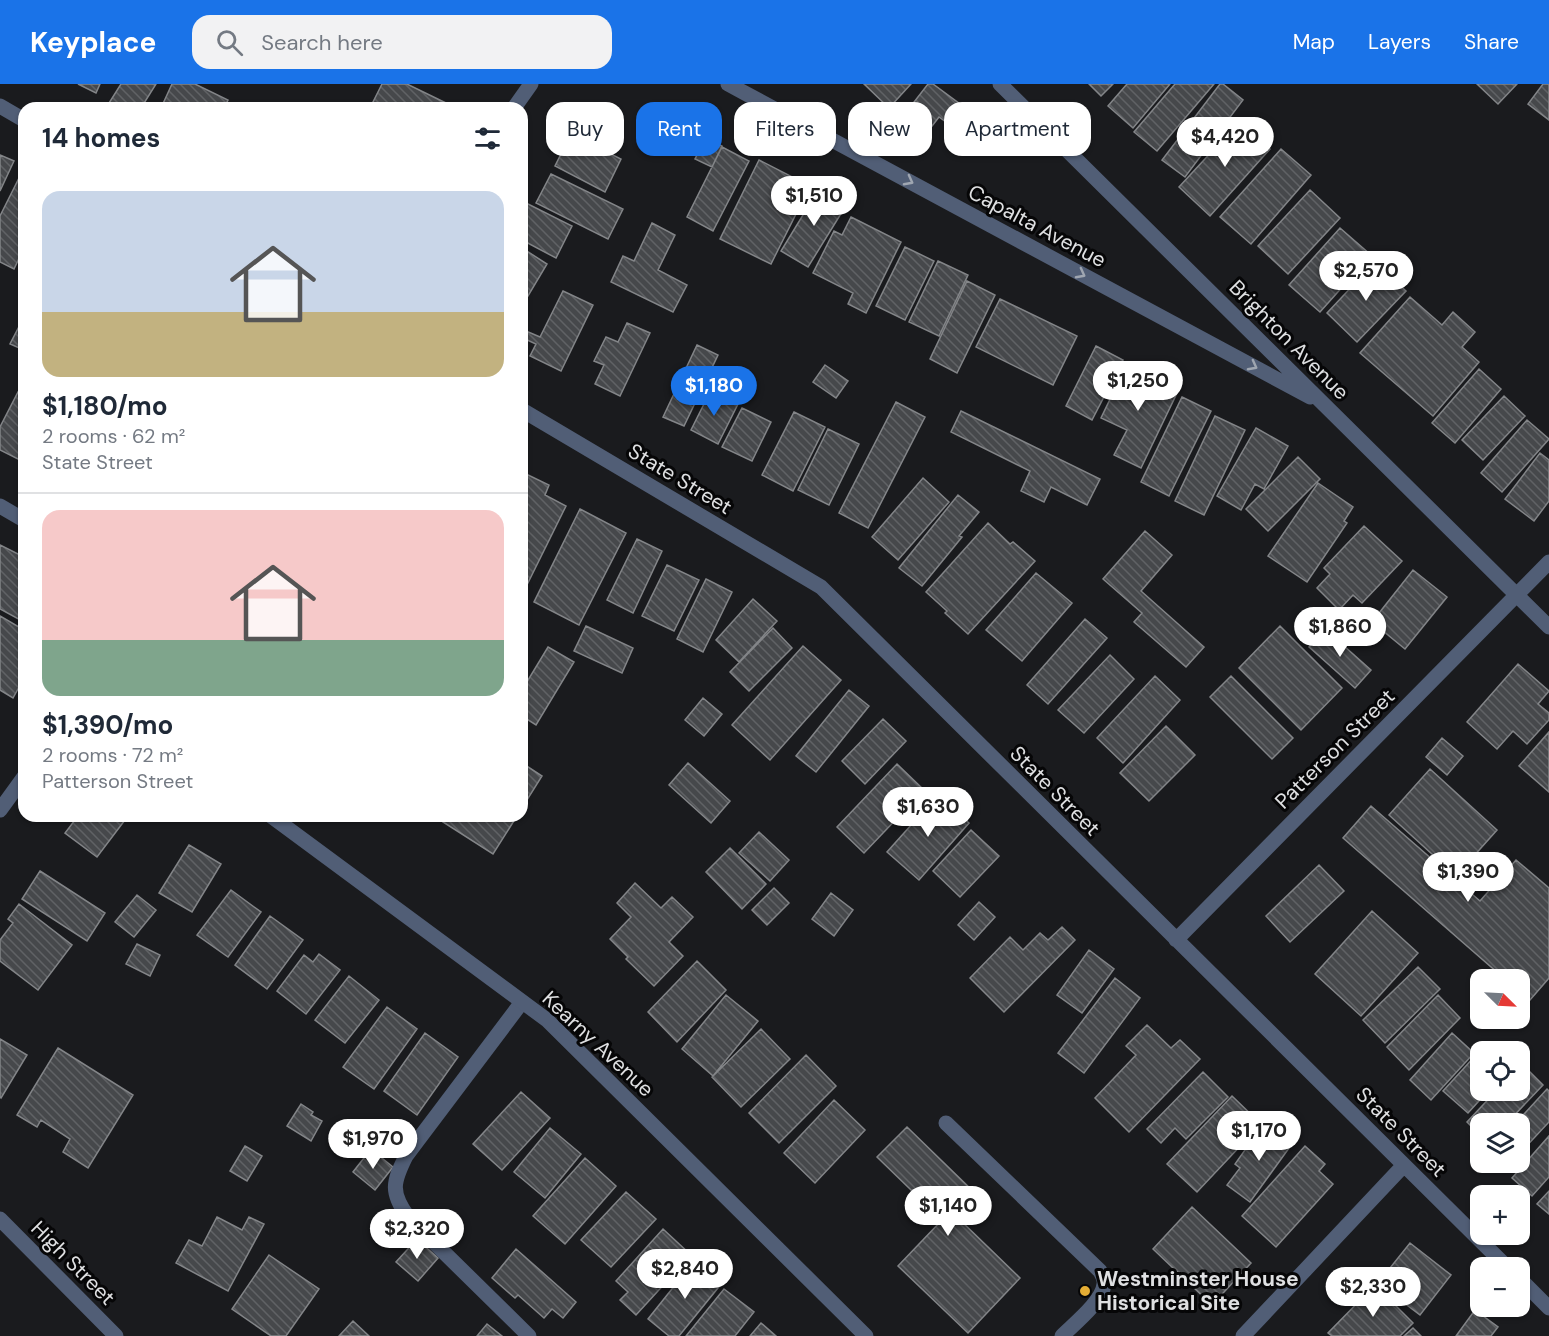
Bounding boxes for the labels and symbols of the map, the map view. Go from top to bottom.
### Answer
pin: $4,420 [1176,117,1274,168]
one-way arrow [903,174,914,185]
pin: $1,510 [765,176,863,227]
street label: Capalta Avenue [963,178,1111,274]
pin: $2,570 [1317,251,1415,302]
one-way arrow [1075,267,1085,278]
street label: Brighton Avenue [1223,274,1355,406]
one-way arrow [1247,359,1257,370]
pin: $1,250 [1089,361,1187,412]
pin: $1,180 [665,366,763,417]
street label: State Street [623,437,737,521]
pin: $1,860 [1291,607,1389,658]
street label: Patterson Street [1269,683,1401,815]
street label: State Street [1004,740,1106,842]
pin: $1,630 [879,787,977,838]
pin: $1,390 [1419,852,1517,903]
north arrow [1470,969,1530,1029]
street label: Kearny Avenue [536,985,660,1103]
street label: State Street [1350,1081,1452,1183]
pin: $1,170 [1210,1111,1308,1162]
pin: $1,970 [324,1119,422,1170]
pin: $1,140 [899,1186,997,1237]
pin: $2,320 [368,1209,466,1260]
street label: High Street [25,1215,121,1311]
pin: $2,840 [636,1249,734,1300]
place label: Westminster House Historical Site [1097,1265,1299,1317]
pin: $2,330 [1324,1267,1422,1318]
marker: Westminster House Historical Site [1078,1284,1092,1298]

